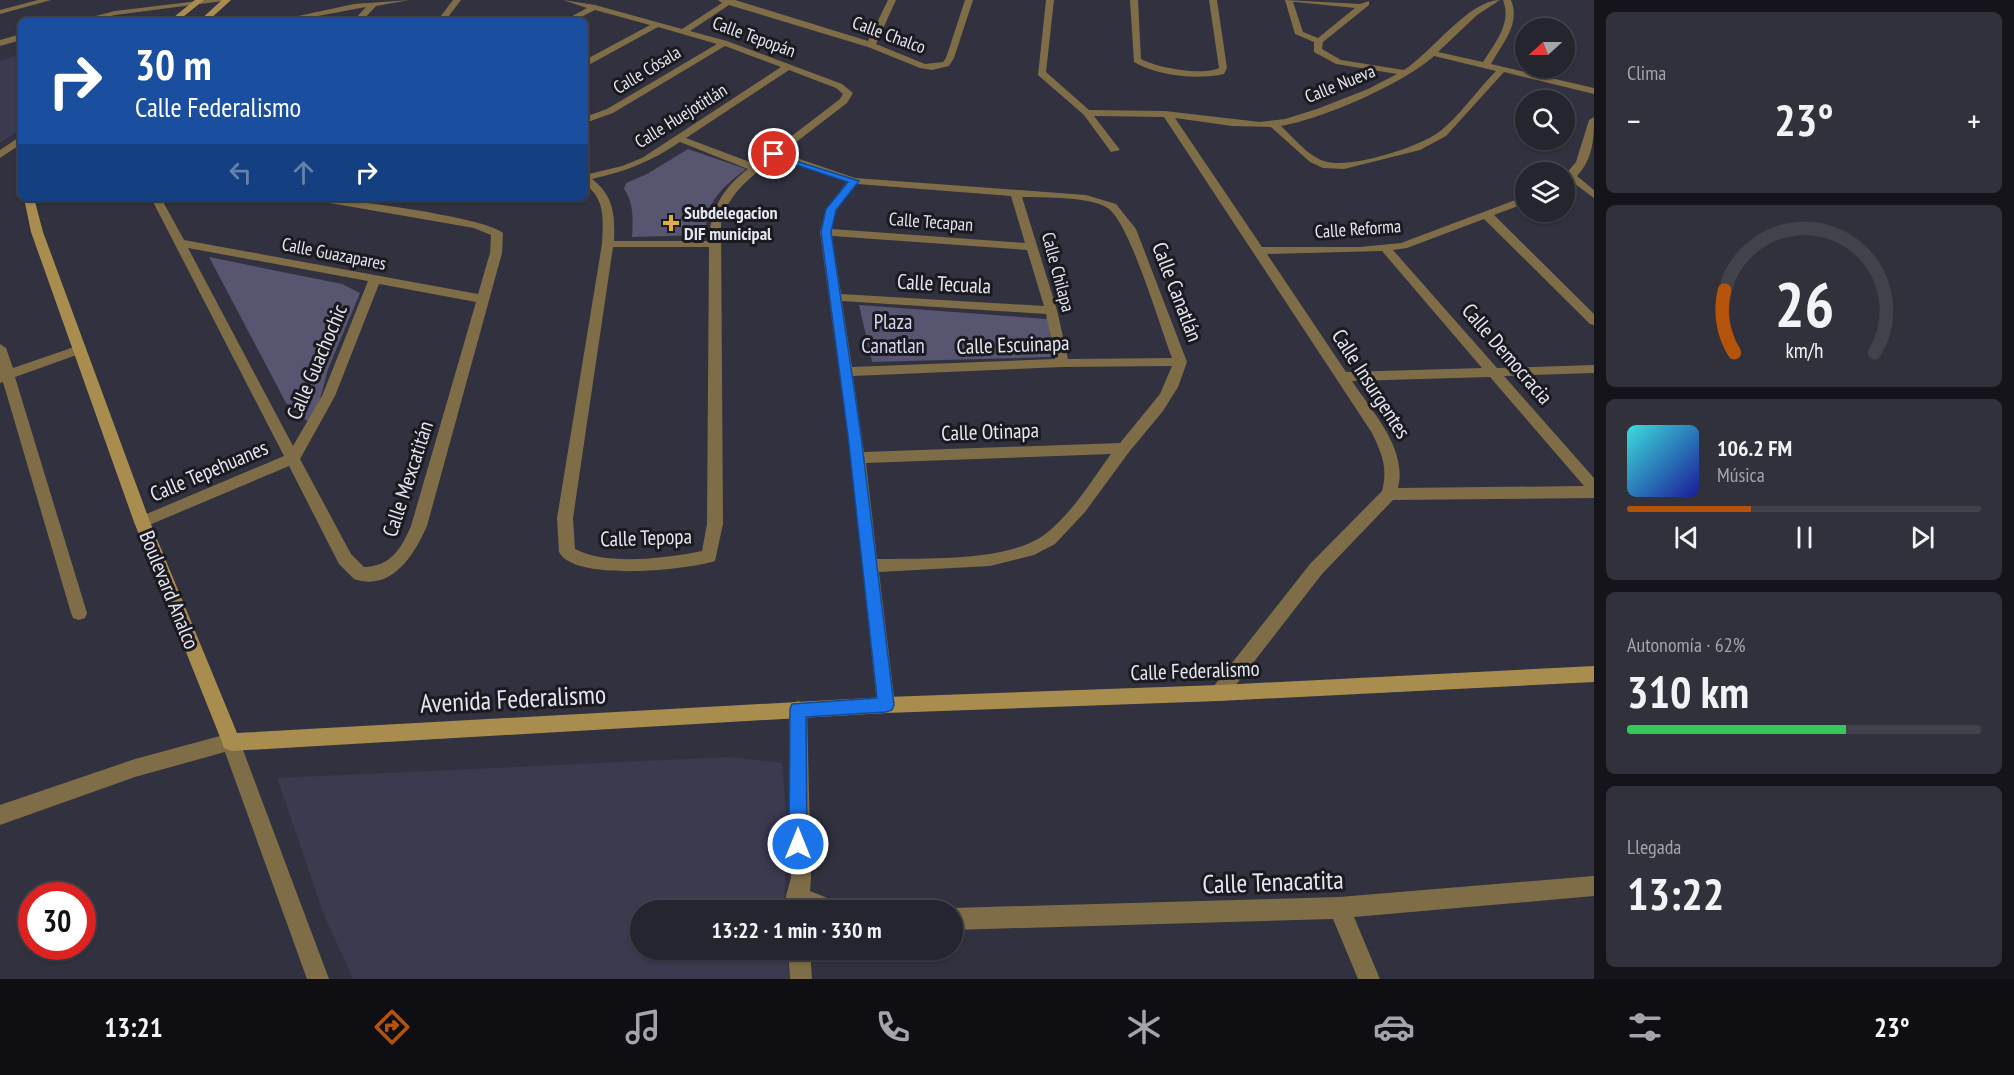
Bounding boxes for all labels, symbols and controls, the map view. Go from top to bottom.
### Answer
street label: Calle Tepopán [710,11,799,62]
street label: Calle Chalco [849,11,929,58]
north arrow [1515,18,1575,78]
map controls [1515,18,1575,222]
text: 30 m [135,37,212,92]
street label: Calle Cósala [609,40,685,99]
icon: right [36,42,114,120]
street label: Calle Nueva [1301,59,1378,108]
text: Clima [1627,60,1666,86]
street label: Calle Huejotitlán [630,78,731,153]
text: Calle Federalismo [135,90,301,124]
button: search [1515,90,1575,150]
text: 23° [1774,90,1834,148]
text: − [1627,99,1641,142]
text: + [1967,99,1981,142]
pin [748,128,799,179]
icon: arrive [757,137,790,170]
icon: left [224,156,257,189]
icon: ahead [287,156,320,189]
icon: right [350,156,383,189]
button: layers [1515,162,1575,222]
place label: Subdelegacion DIF municipal [684,201,778,245]
street label: Calle Tecapan [888,207,974,236]
marker: Subdelegacion DIF municipal [662,214,680,232]
street label: Calle Reforma [1314,214,1402,243]
street label: Calle Chilapa [1037,230,1080,314]
street label: Calle Guazapares [280,232,388,275]
street label: Calle Canatlán [1146,238,1209,345]
text: 26 [1774,263,1834,344]
street label: Calle Tecuala [896,268,992,299]
street label: Calle Democracia [1456,298,1559,410]
street label: Calle Guachochic [280,299,353,424]
park label: Plaza Canatlan [861,308,925,359]
street label: Calle Insurgentes [1326,324,1417,444]
street label: Calle Escuinapa [956,329,1070,360]
text: km/h [1785,337,1823,365]
street label: Calle Otinapa [941,416,1039,447]
street label: Calle Mexcatitán [376,418,439,540]
street label: Calle Tepehuanes [146,434,272,507]
text: 106.2 FM [1717,434,1792,462]
text: Música [1717,462,1765,488]
icon: previous [1670,521,1703,554]
icon: pause [1788,521,1821,554]
icon: next [1906,521,1939,554]
street label: Calle Tepopa [600,522,692,553]
street label: Boulevard Analco [133,527,205,653]
text: Autonomía · 62% [1627,632,1745,658]
street label: Calle Federalismo [1130,655,1260,686]
text: 310 km [1627,662,1749,720]
street label: Avenida Federalismo [419,677,607,720]
position arrow [766,812,830,876]
text: Llegada [1627,834,1681,860]
street label: Calle Tenacatita [1202,863,1344,900]
text: 13:22 [1627,864,1724,922]
speed limit sign: 30 [18,882,96,960]
text: 13:22 · 1 min · 330 m [711,916,882,944]
icon: directions [371,1006,413,1048]
icon: music [622,1006,664,1048]
icon: phone [872,1006,914,1048]
icon: climate [1123,1006,1165,1048]
icon: car [1373,1006,1415,1048]
icon: filters [1624,1006,1666,1048]
text: 13:21 [104,1010,163,1044]
text: 23° [1874,1010,1910,1044]

